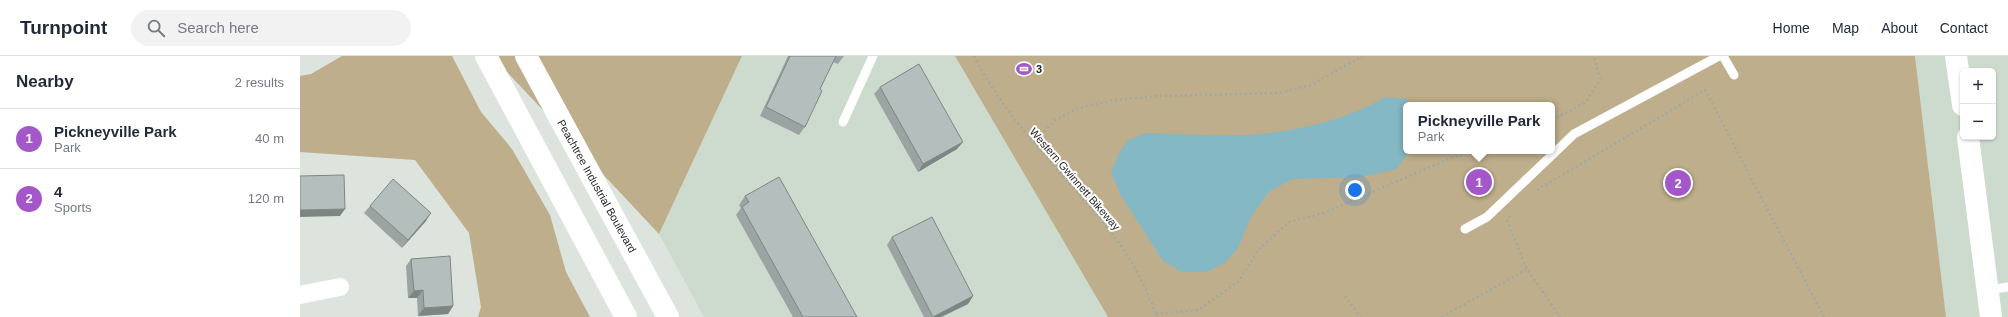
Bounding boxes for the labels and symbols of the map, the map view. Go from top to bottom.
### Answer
sports icon: 3 [1015,60,1033,78]
place label: 3 [1036,63,1042,75]
street label: Peachtree Industrial Boulevard [555,117,639,255]
street label: Western Gwinnett Bikeway [1027,126,1123,233]
pin: 1 [1466,167,1492,197]
pin: 2 [1665,168,1691,198]
your location [1345,180,1365,200]

